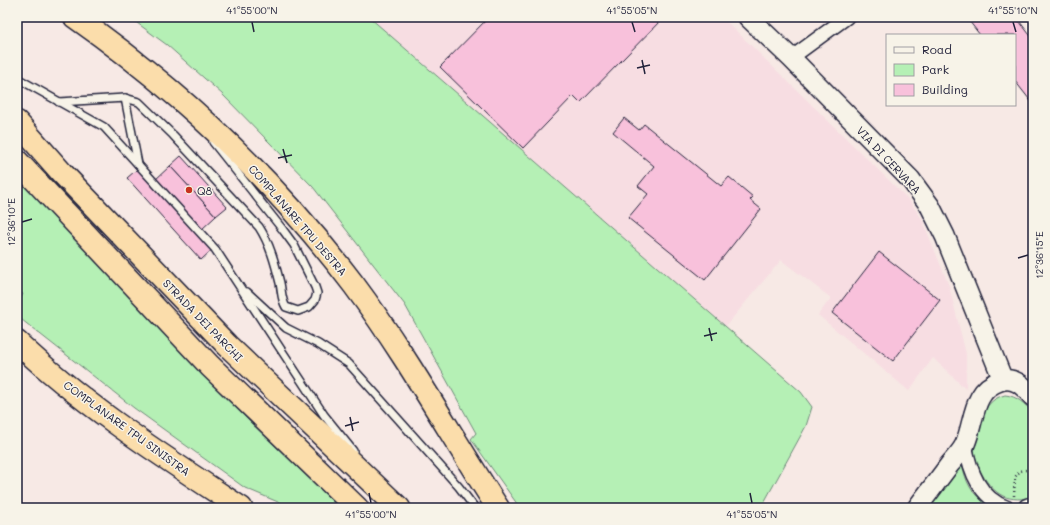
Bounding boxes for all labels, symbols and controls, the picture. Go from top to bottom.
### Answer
text: 41°55'00"N [226,3,278,17]
text: 41°55'05"N [607,3,657,17]
text: 41°55'10"N [988,3,1038,17]
legend [886,34,1016,106]
text: Road [922,41,952,57]
text: Park [922,61,949,77]
text: Building [922,81,968,97]
street label: VIA DI CERVARA [854,123,924,197]
street label: COMPLANARE TPU DESTRA [246,161,350,279]
place label: Q8 [197,183,213,198]
marker: Q8 [184,185,194,195]
text: 12°36'10"E [4,198,18,246]
text: 12°36'15"E [1032,231,1046,279]
street label: STRADA DEI PARCHI [160,276,246,365]
street label: COMPLANARE TPU SINISTRA [61,377,193,479]
text: 41°55'00"N [345,507,397,521]
text: 41°55'05"N [727,507,777,521]

